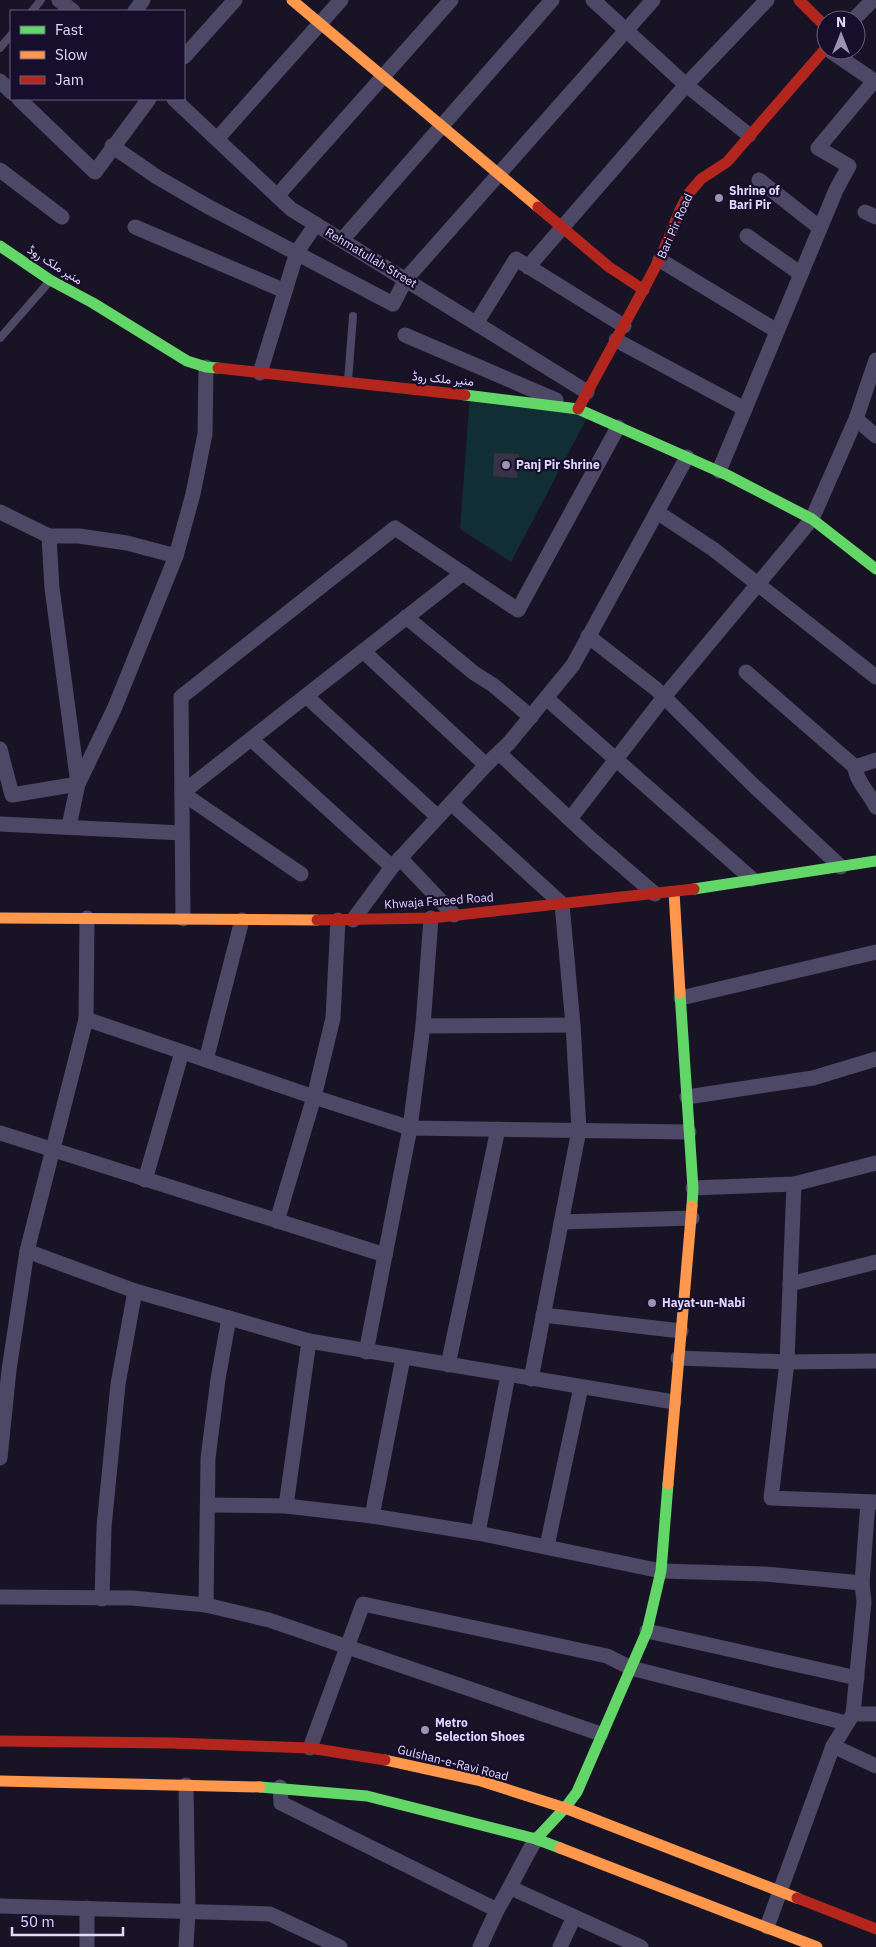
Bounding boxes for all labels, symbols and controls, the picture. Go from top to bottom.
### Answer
legend [10,10,185,100]
north arrow [816,10,866,60]
text: N [836,13,846,31]
text: Fast [55,20,83,39]
text: Slow [55,45,88,64]
text: Jam [55,70,84,89]
place label: Shrine of Bari Pir [729,183,780,212]
street label: Bari Pir Road [654,191,696,261]
marker: Shrine of Bari Pir [713,192,725,204]
street label: Rehmatullah Street [323,224,420,291]
street label: منیر ملک روڈ [24,242,86,288]
street label: منیر ملک روڈ [411,368,475,390]
place label: Panj Pir Shrine [516,457,600,472]
marker: Panj Pir Shrine [500,459,512,471]
street label: Khwaja Fareed Road [384,889,494,912]
place label: Hayat-un-Nabi [662,1295,745,1310]
marker: Hayat-un-Nabi [646,1297,658,1309]
place label: Metro Selection Shoes [435,1715,525,1744]
marker: Metro Selection Shoes [419,1724,431,1736]
street label: Gulshan-e-Ravi Road [396,1741,510,1784]
scale bar [12,1904,124,1936]
text: 50 m [20,1912,55,1931]

